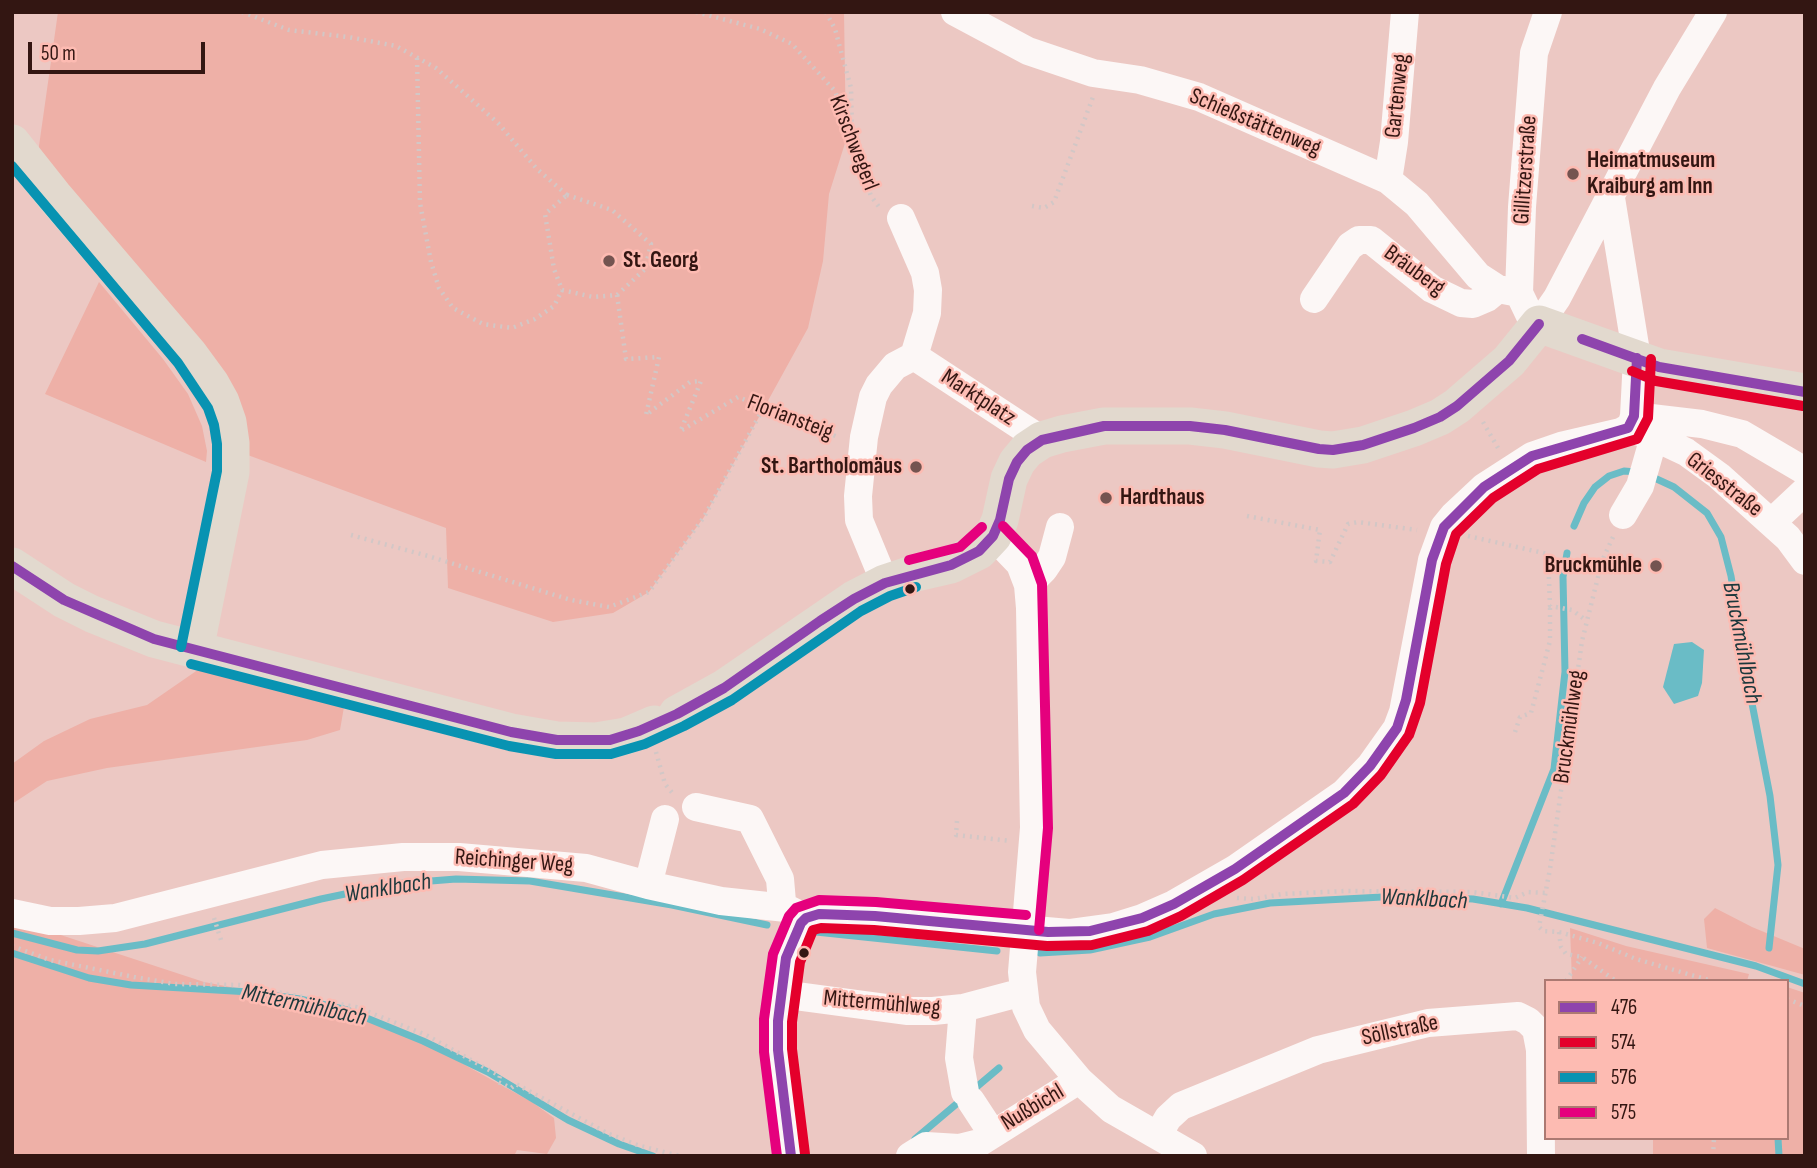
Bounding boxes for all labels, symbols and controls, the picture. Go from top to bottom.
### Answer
scale bar [32,28,208,72]
text: 50 m [41,41,76,66]
street label: Gartenweg [1380,53,1416,139]
street label: Schießstättenweg [1185,83,1325,163]
street label: Kirschwegerl [822,92,884,194]
street label: Gillitzerstraße [1508,115,1544,225]
place label: Heimatmuseum Kraiburg am Inn [1587,147,1715,201]
marker: Heimatmuseum Kraiburg am Inn [1565,166,1581,182]
street label: Bräuberg [1378,240,1450,302]
place label: St. Georg [623,247,698,275]
marker: St. Georg [601,253,617,269]
street label: Marktplatz [936,364,1020,432]
street label: Floriansteig [743,389,837,447]
street label: Griesstraße [1680,447,1768,523]
place label: St. Bartholomäus [761,453,902,481]
marker: St. Bartholomäus [908,459,924,475]
place label: Hardthaus [1120,484,1205,512]
marker: Hardthaus [1098,490,1114,506]
place label: Bruckmühle [1544,552,1642,580]
marker: Bruckmühle [1648,558,1664,574]
water label: Bruckmühlbach [1715,580,1767,706]
unlabelled marker [903,582,917,596]
street label: Bruckmühlweg [1548,669,1592,785]
street label: Reichinger Weg [454,844,574,880]
water label: Wanklbach [343,868,433,910]
water label: Wanklbach [1380,883,1468,917]
unlabelled marker [797,946,811,960]
water label: Mittermühlbach [239,979,369,1033]
legend [1544,979,1789,1140]
street label: Mittermühlweg [822,985,942,1023]
text: 476 [1611,995,1637,1020]
street label: Söllstraße [1359,1009,1441,1053]
text: 574 [1611,1030,1635,1055]
text: 576 [1611,1065,1637,1090]
street label: Nußbichl [997,1079,1069,1137]
text: 575 [1611,1100,1636,1125]

